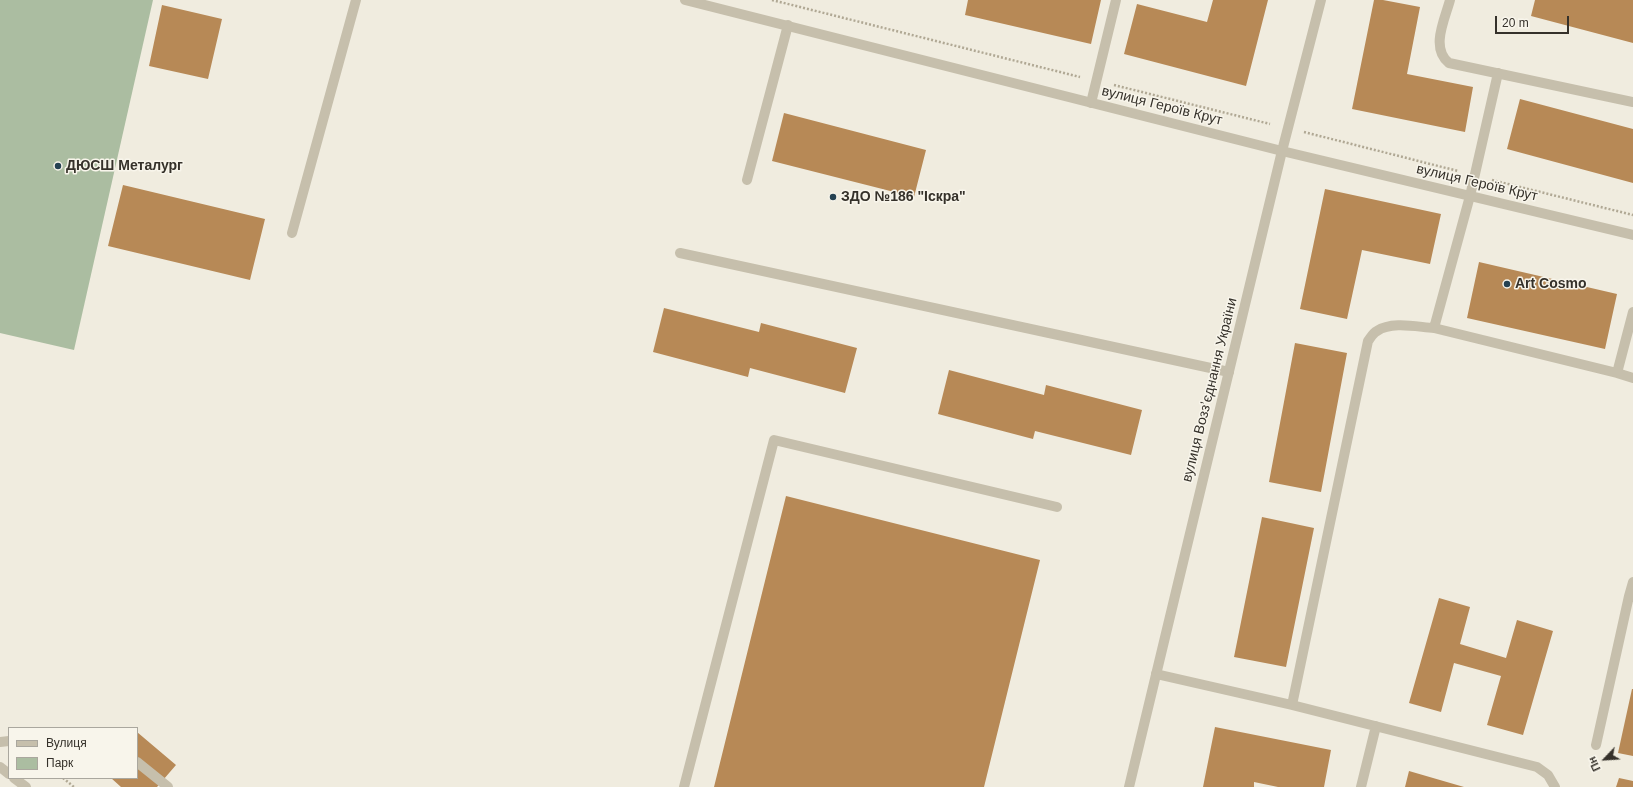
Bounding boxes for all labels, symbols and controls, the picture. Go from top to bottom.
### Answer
scale bar [1497,8,1571,34]
text: 20 m [1502,16,1529,30]
street label: вулиця Героїв Крут [1100,83,1224,129]
place label: ДЮСШ Металург [66,158,183,174]
marker: ДЮСШ Металург [53,161,63,171]
street label: вулиця Героїв Крут [1415,161,1539,205]
place label: ЗДО №186 "Іскра" [841,189,966,205]
marker: ЗДО №186 "Іскра" [828,192,838,202]
place label: Art Cosmo [1515,276,1587,292]
marker: Art Cosmo [1502,279,1512,289]
street label: вулиця Воззʼєднання України [1179,296,1241,484]
legend [8,727,138,779]
text: Вулиця [46,736,87,750]
north arrow [1585,739,1625,779]
text: Пн [1586,755,1603,773]
text: Парк [46,756,73,770]

